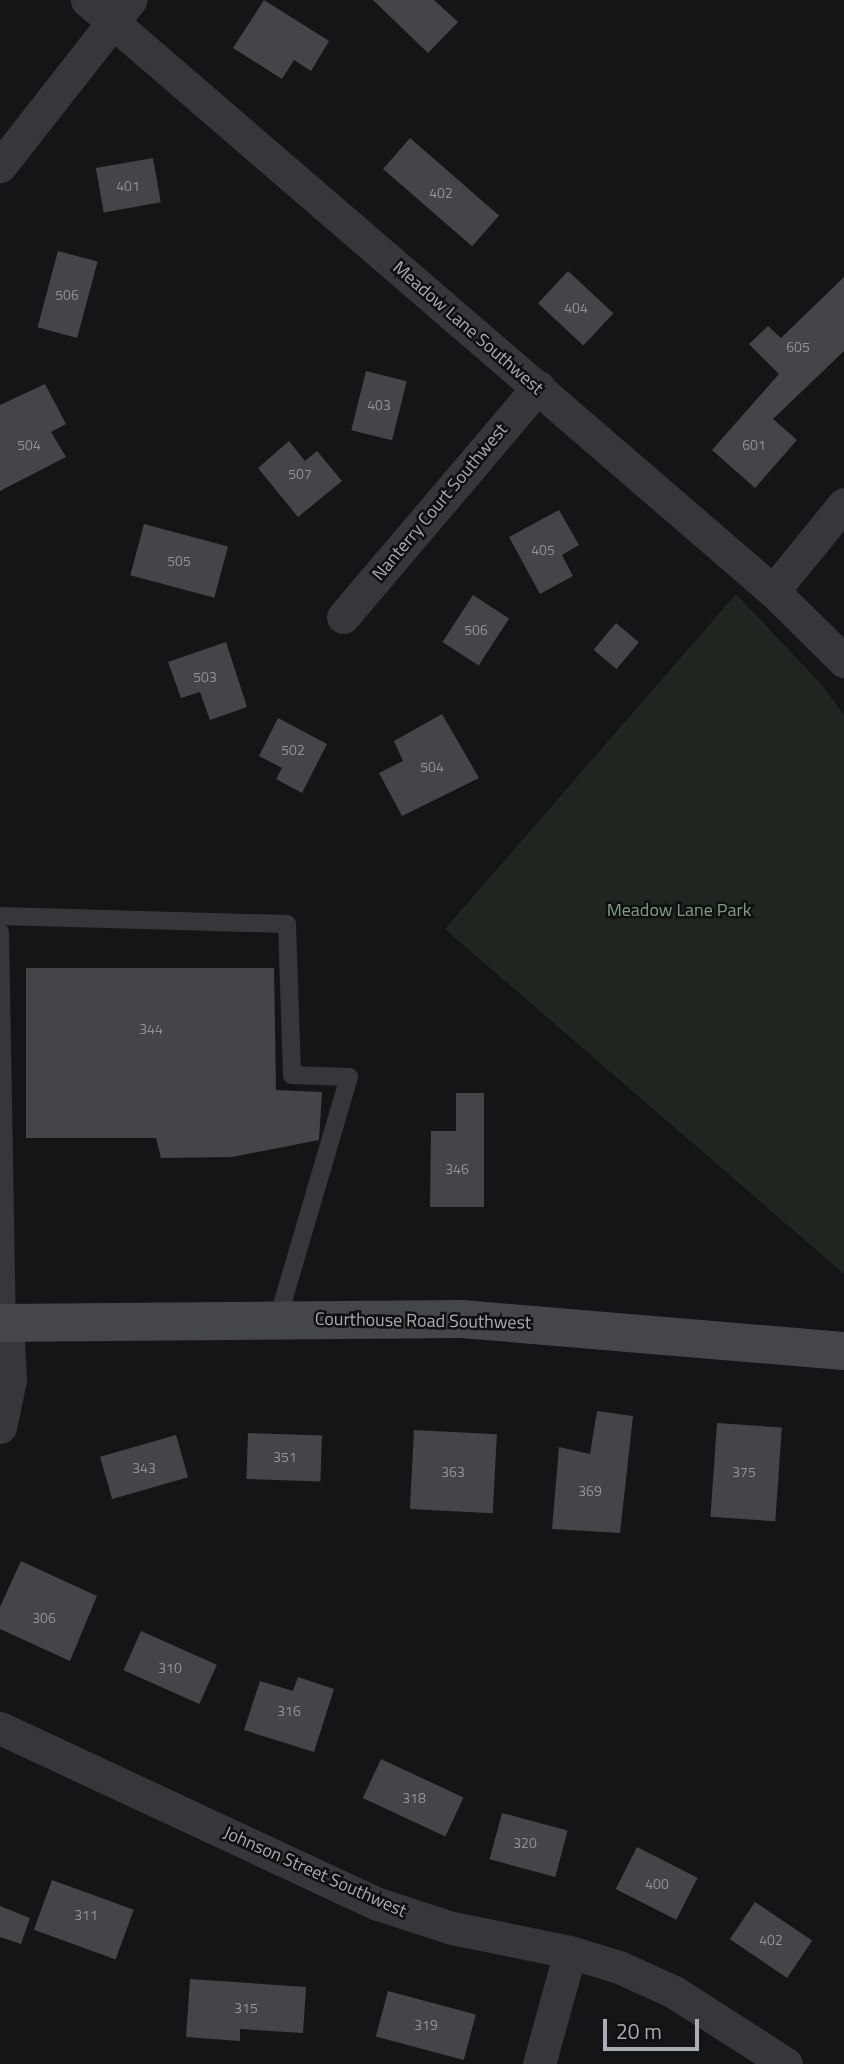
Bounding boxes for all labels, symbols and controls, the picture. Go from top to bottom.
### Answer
house number: 401 [116,178,140,194]
house number: 402 [429,185,453,201]
street label: Meadow Lane Southwest [388,257,548,399]
house number: 506 [55,287,79,303]
house number: 404 [564,300,588,316]
house number: 605 [786,339,810,355]
house number: 403 [367,397,391,413]
street label: Nanterry Court Southwest [368,419,512,585]
house number: 504 [17,437,41,453]
house number: 601 [742,437,766,453]
house number: 507 [288,466,312,482]
house number: 405 [531,542,555,558]
house number: 505 [167,553,191,569]
house number: 506 [464,622,488,638]
house number: 503 [193,669,217,685]
house number: 502 [281,742,305,758]
house number: 504 [420,759,444,775]
park label: Meadow Lane Park [607,899,751,921]
house number: 344 [139,1021,163,1037]
house number: 346 [445,1161,469,1177]
street label: Courthouse Road Southwest [315,1308,531,1334]
house number: 351 [273,1449,297,1465]
house number: 343 [132,1460,156,1476]
house number: 363 [441,1464,465,1480]
house number: 375 [732,1464,756,1480]
house number: 369 [578,1483,602,1499]
house number: 306 [32,1610,56,1626]
house number: 310 [158,1660,182,1676]
house number: 316 [277,1703,301,1719]
house number: 318 [402,1790,426,1806]
street label: Johnson Street Southwest [220,1822,410,1922]
house number: 320 [513,1835,537,1851]
house number: 400 [645,1876,669,1892]
house number: 311 [74,1907,98,1923]
house number: 402 [759,1932,783,1948]
house number: 315 [234,2000,258,2016]
scale bar [606,2004,702,2048]
text: 20 m [616,2015,662,2047]
house number: 319 [414,2017,438,2033]

